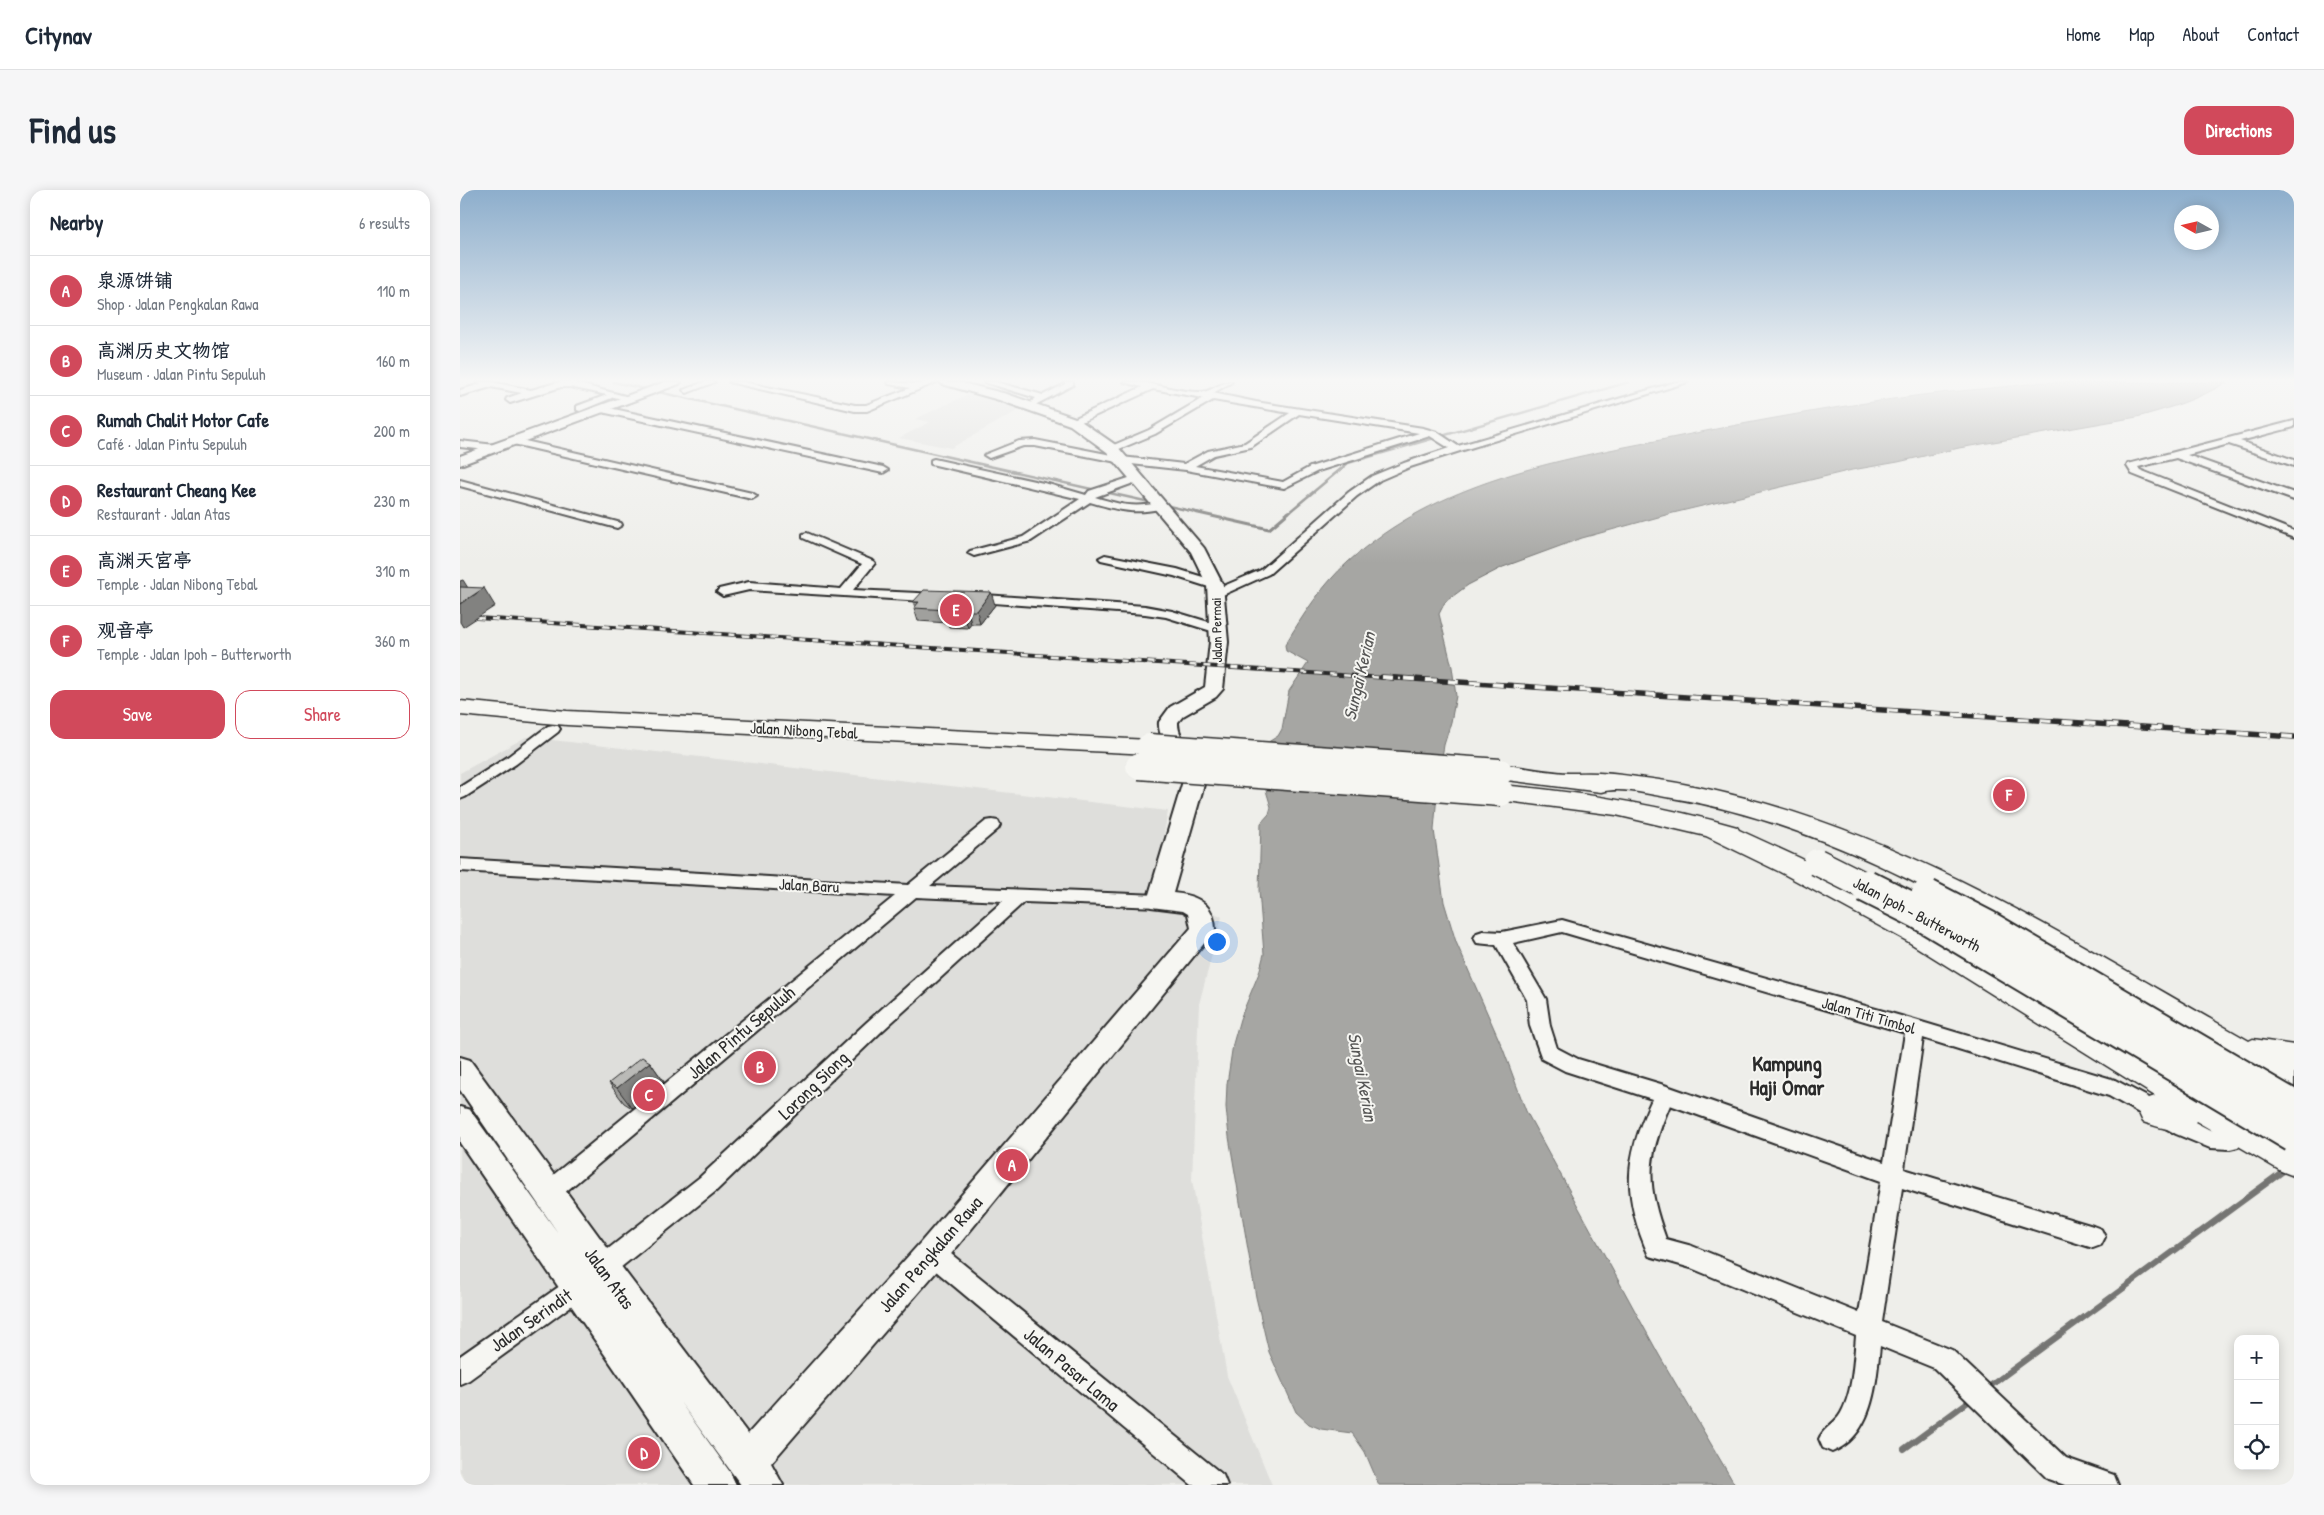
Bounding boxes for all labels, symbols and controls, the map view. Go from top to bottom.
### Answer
text: Citynav [25,19,92,51]
text: Home [2066,22,2101,47]
text: Map [2129,22,2154,47]
text: About [2182,22,2219,47]
text: Contact [2247,22,2299,47]
button: Directions [2184,106,2294,155]
text: Find us [30,107,116,154]
north arrow [2174,205,2219,250]
text: Nearby [50,208,103,237]
text: 6 results [359,212,410,234]
text: 泉源饼铺 [97,267,173,293]
text: A [62,280,70,302]
text: 110 m [377,280,410,302]
text: Shop · Jalan Pengkalan Rawa [97,293,259,315]
text: 高渊历史文物馆 [97,337,230,363]
text: B [62,350,70,372]
text: 160 m [376,350,410,372]
text: Museum · Jalan Pintu Sepuluh [97,363,265,385]
text: Rumah Chalit Motor Cafe [97,407,269,433]
text: C [62,420,70,442]
text: 200 m [374,420,410,442]
text: Café · Jalan Pintu Sepuluh [97,433,247,455]
text: Restaurant Cheang Kee [97,477,256,503]
text: D [62,490,70,512]
text: 230 m [374,490,410,512]
text: Restaurant · Jalan Atas [97,503,230,525]
text: 高渊天宫亭 [97,547,192,573]
text: E [62,560,70,582]
text: 310 m [375,560,410,582]
text: Temple · Jalan Nibong Tebal [97,573,258,595]
pin: E [940,591,972,629]
street label: Jalan Permai [1206,597,1226,663]
text: 观音亭 [97,617,154,643]
water label: Sungai Kerian [1337,628,1382,722]
text: F [63,630,69,652]
text: 360 m [375,630,410,652]
text: Temple · Jalan Ipoh - Butterworth [97,643,291,665]
button: Save [50,690,225,739]
button: Share [235,690,410,739]
street label: Jalan Nibong Tebal [750,716,859,744]
pin: F [1993,776,2025,814]
street label: Jalan Ipoh - Butterworth [1849,871,1985,957]
street label: Jalan Baru [778,872,840,898]
your location [1204,929,1230,955]
street label: Jalan Pintu Sepuluh [682,979,800,1085]
street label: Jalan Titi Timbol [1819,991,1919,1039]
water label: Sungai Kerian [1342,1031,1384,1125]
street label: Lorong Siong [772,1045,854,1125]
pin: B [744,1048,776,1086]
district label: Kampung Haji Omar [1750,1049,1825,1102]
pin: C [633,1076,665,1114]
pin: A [996,1146,1028,1184]
street label: Jalan Pengkalan Rawa [872,1190,988,1318]
street label: Jalan Atas [579,1242,641,1314]
street label: Jalan Serindit [485,1282,578,1358]
street label: Jalan Pasar Lama [1019,1321,1126,1417]
map controls [2234,1335,2279,1470]
button: + [2234,1335,2279,1380]
button: − [2234,1380,2279,1425]
button: locate [2234,1425,2279,1470]
pin: D [628,1434,660,1472]

